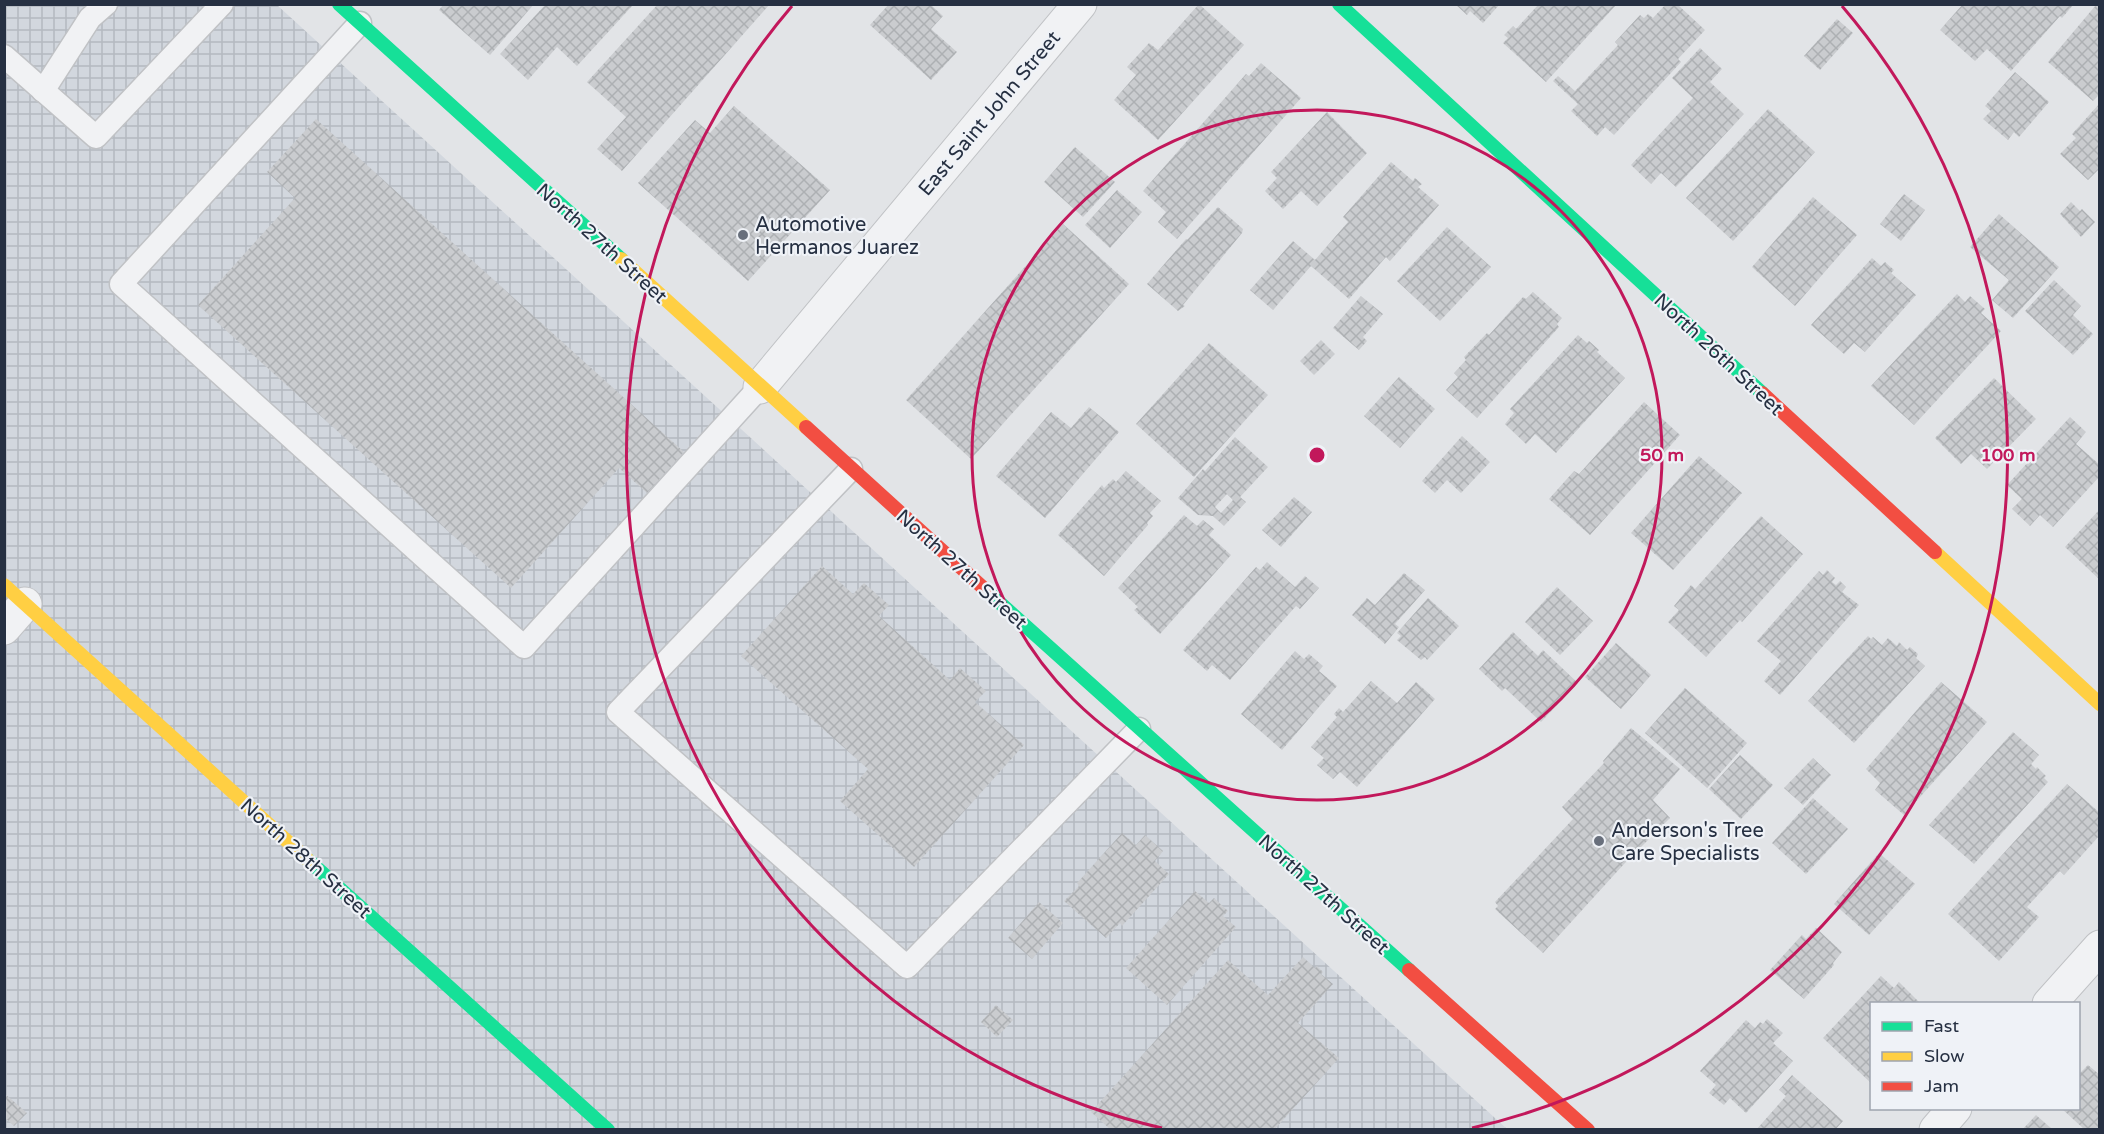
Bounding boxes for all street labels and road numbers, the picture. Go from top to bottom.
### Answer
street label: East Saint John Street [914,26,1066,201]
street label: North 27th Street [531,179,672,309]
street label: North 26th Street [1649,289,1788,421]
street label: North 27th Street [891,505,1032,635]
street label: North 28th Street [235,794,376,924]
street label: North 27th Street [1253,830,1394,960]

